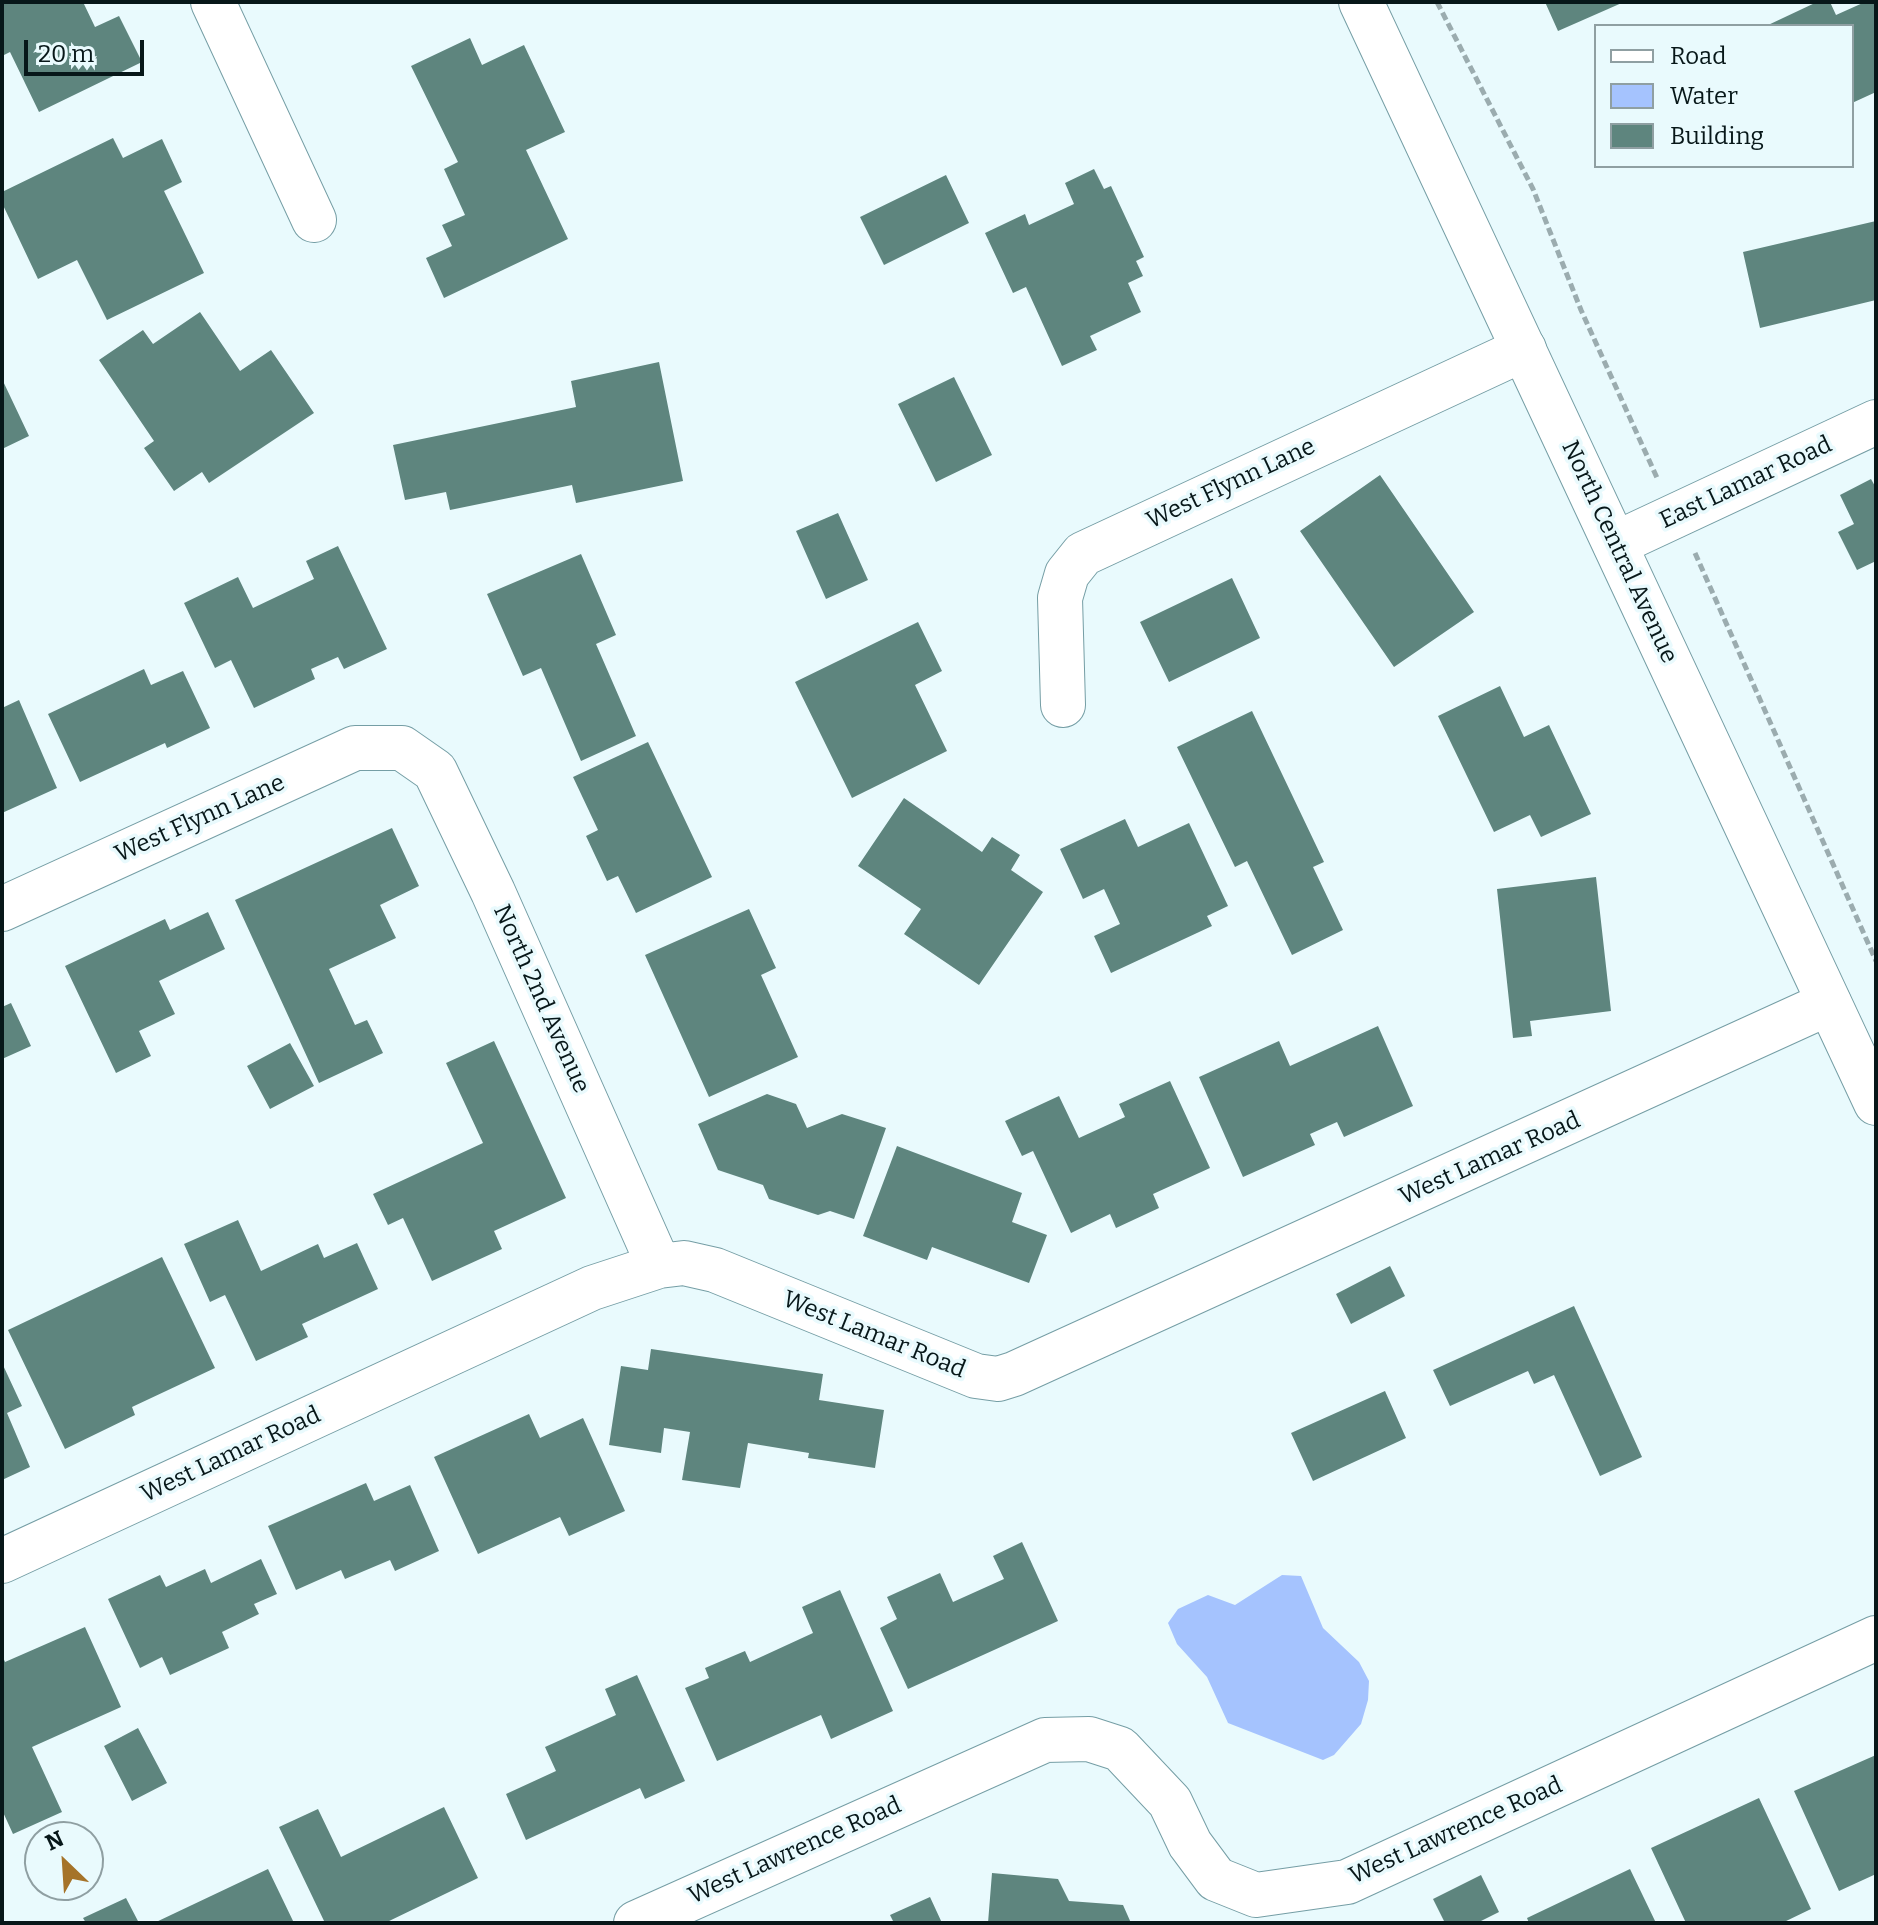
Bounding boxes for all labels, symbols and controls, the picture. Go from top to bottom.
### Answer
scale bar [28,24,148,74]
legend [1594,24,1854,168]
text: 20 m [38,40,94,68]
text: Road [1670,42,1726,70]
text: Water [1670,82,1738,110]
text: Building [1670,122,1764,150]
street label: East Lamar Road [1655,431,1837,535]
street label: West Flynn Lane [1142,432,1320,536]
street label: North Central Avenue [1555,436,1683,668]
street label: West Flynn Lane [111,769,289,869]
street label: North 2nd Avenue [487,900,595,1098]
street label: West Lamar Road [1395,1106,1585,1212]
street label: West Lamar Road [778,1285,970,1385]
street label: West Lamar Road [137,1401,325,1509]
street label: West Lawrence Road [1345,1771,1567,1891]
street label: West Lawrence Road [684,1791,906,1911]
north arrow [24,1821,104,1901]
text: N [41,1825,68,1856]

